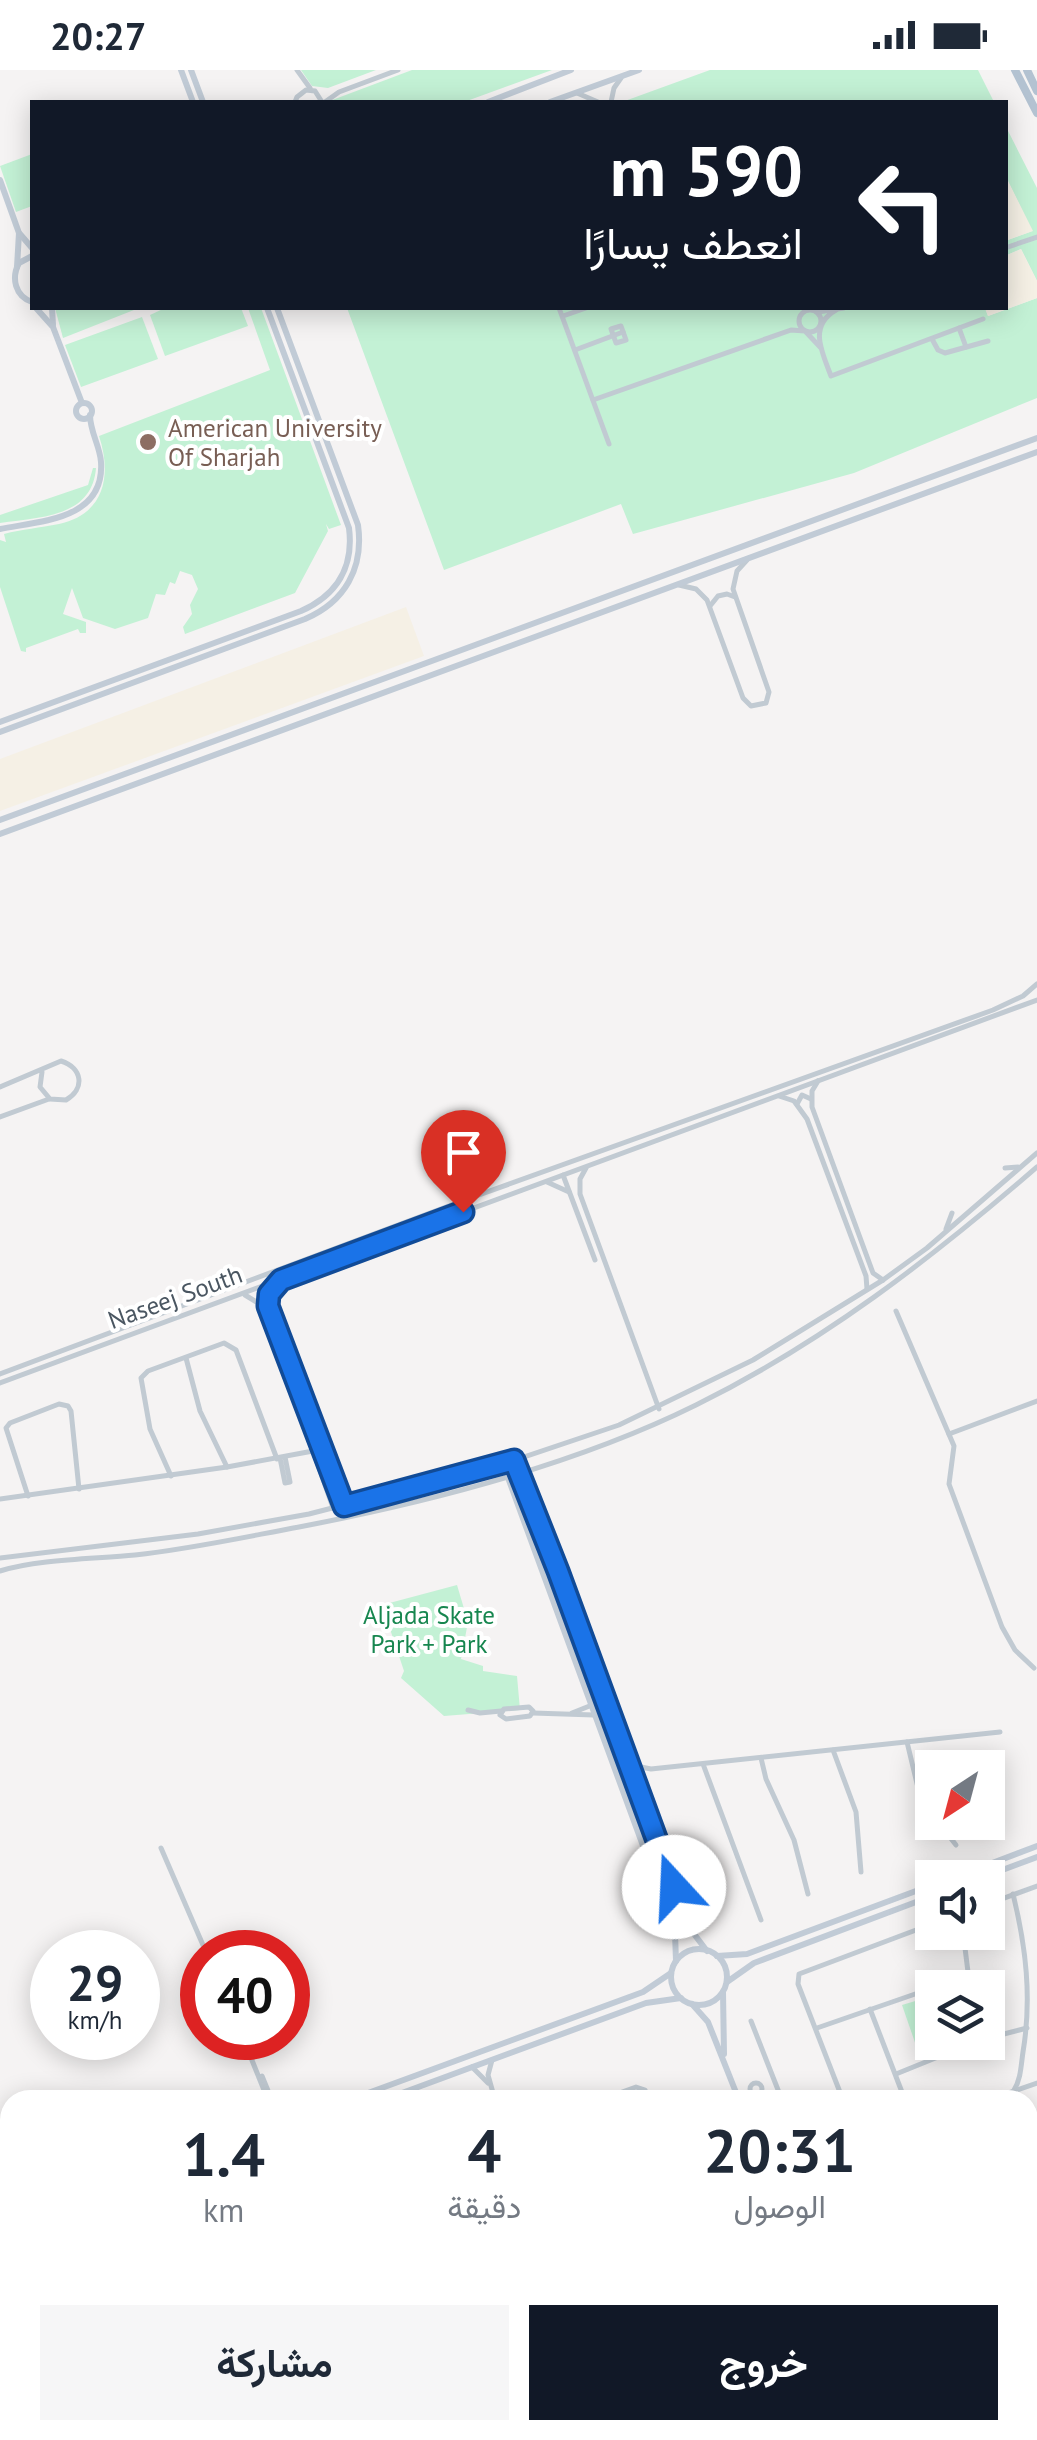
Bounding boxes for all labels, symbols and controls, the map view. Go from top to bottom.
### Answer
text: 20:27 [50,11,146,60]
text: 590 m [610,125,803,215]
icon: left [838,140,968,270]
text: انعطف يسارًا [583,213,803,271]
place label: American University Of Sharjah [168,412,382,473]
marker: American University Of Sharjah [137,431,159,453]
pin [421,1110,506,1213]
icon: arrive [436,1125,491,1180]
street label: Naseej South [103,1258,247,1336]
park label: Aljada Skate Park + Park [363,1599,495,1660]
north arrow [915,1750,1005,1840]
map controls [915,1750,1005,2060]
position arrow [622,1835,726,1939]
button: sound [915,1860,1005,1950]
speed limit sign: 40 [180,1930,310,2060]
text: 29 [67,1950,123,2015]
button: layers [915,1970,1005,2060]
text: km/h [68,2004,122,2036]
text: 4 [467,2111,501,2189]
text: 20:31 [704,2111,856,2189]
text: 1.4 [182,2115,265,2193]
text: دقيقة [447,2185,521,2227]
text: الوصول [733,2185,826,2227]
text: km [203,2189,244,2231]
button: مشاركة [40,2305,509,2420]
button: خروج [529,2305,998,2420]

